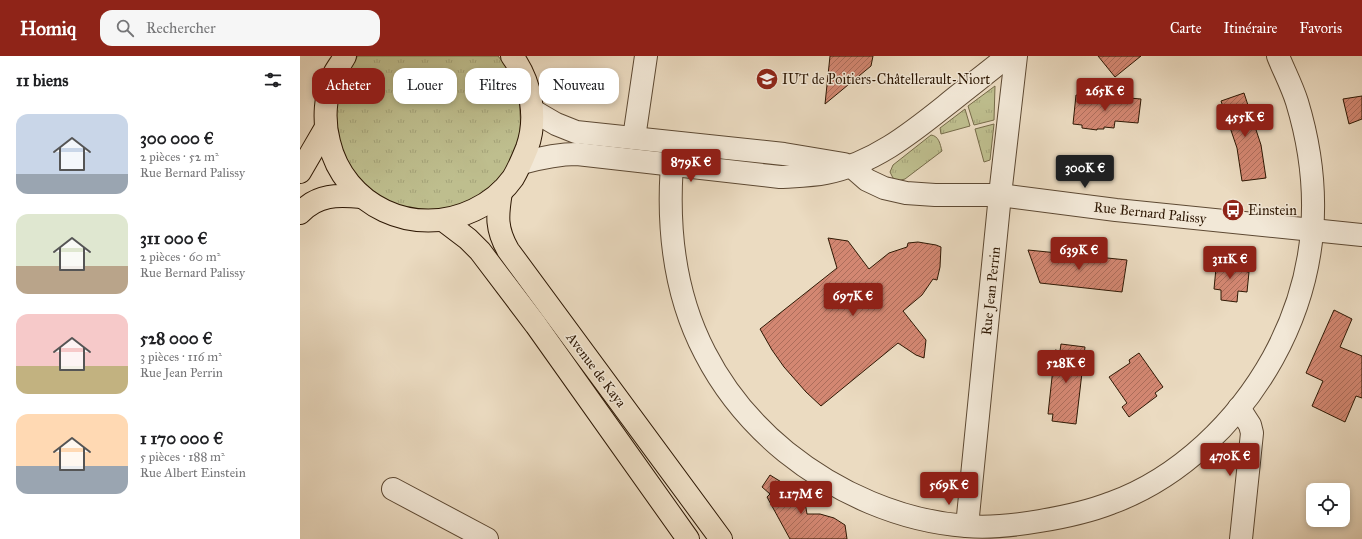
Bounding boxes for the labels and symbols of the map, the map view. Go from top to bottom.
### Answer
school or university icon: IUT de Poitiers-Châtellerault-Niort [754,66,780,92]
place label: IUT de Poitiers-Châtellerault-Niort [782,71,990,88]
pin: 265K € [1072,78,1138,112]
pin: 455K € [1212,104,1278,138]
pin: 879K € [658,149,724,183]
pin: 300K € [1052,155,1118,189]
bus stop icon: Einstein [1220,197,1246,223]
street label: Rue Bernard Palissy [1093,199,1208,227]
place label: Einstein [1248,202,1297,219]
pin: 639K € [1046,237,1112,271]
street label: Rue Jean Perrin [978,245,1005,336]
pin: 311K € [1197,246,1263,280]
pin: 697K € [820,283,886,317]
street label: Avenue de Kaya [562,329,630,411]
pin: 528K € [1033,350,1099,384]
pin: 470K € [1197,443,1263,477]
pin: 569K € [916,472,982,506]
pin: 1.17M € [764,481,838,515]

